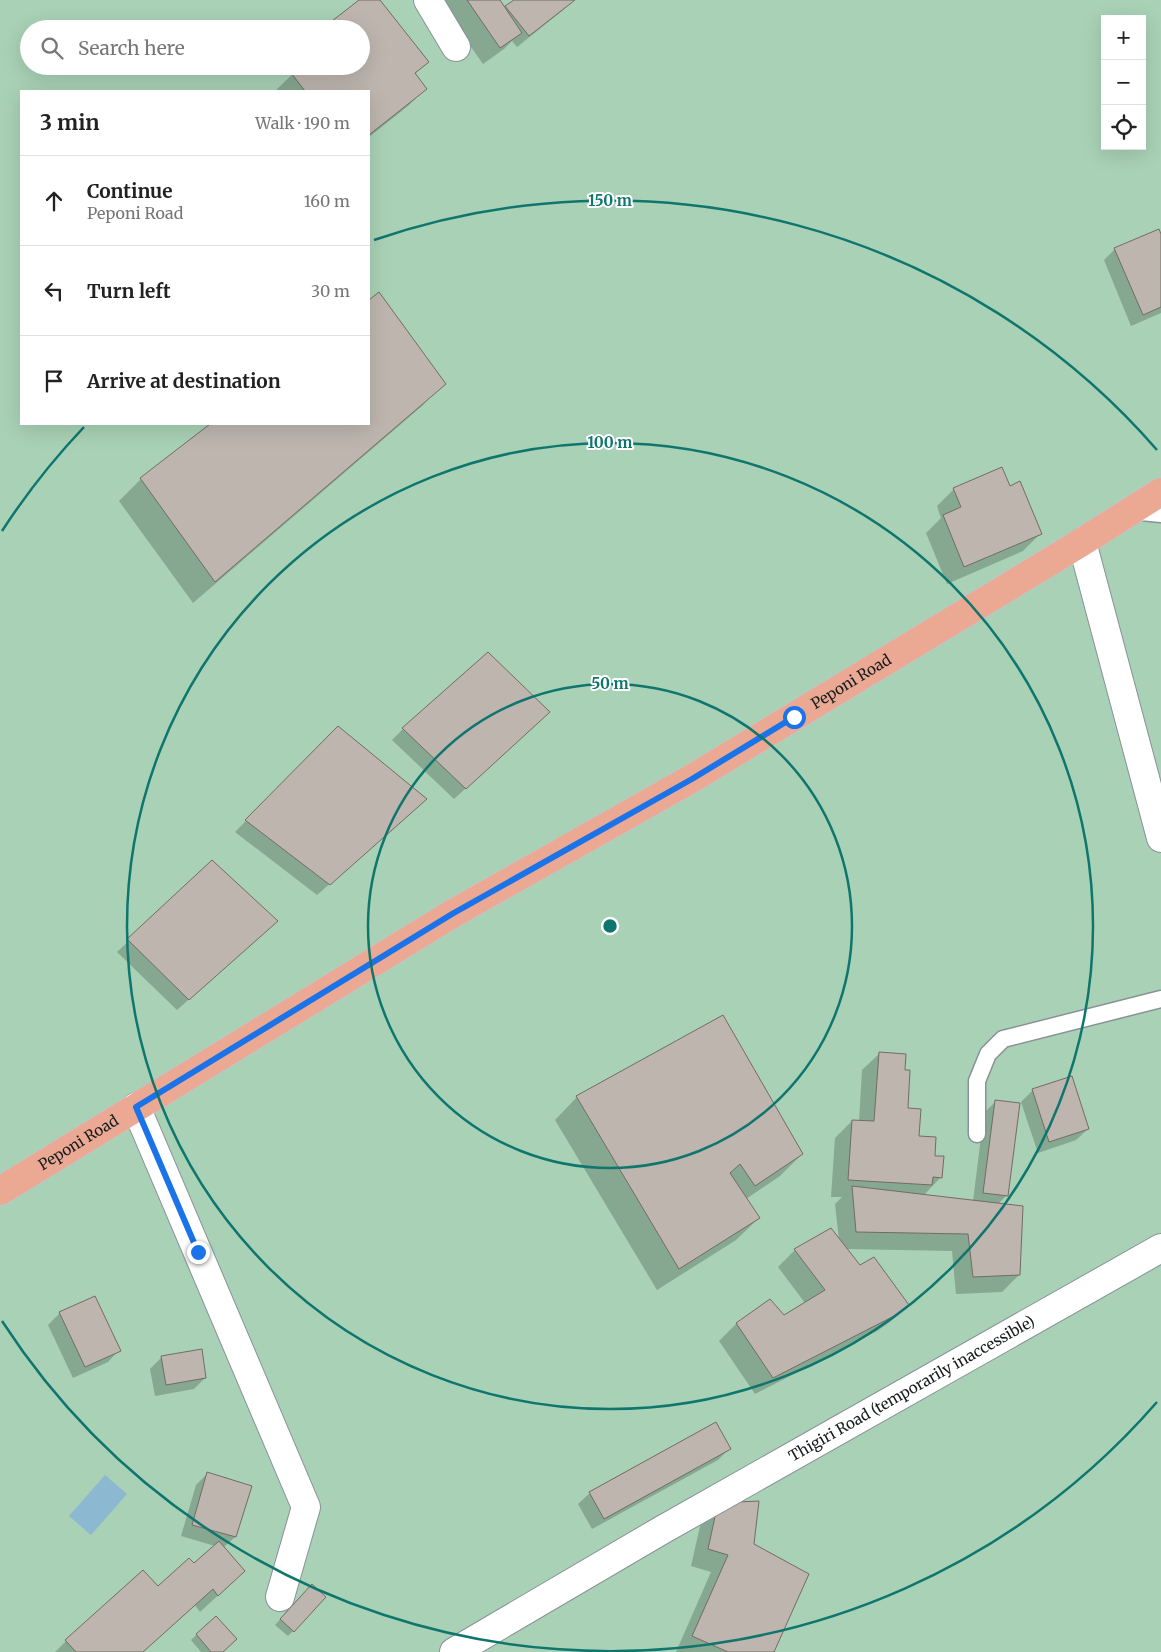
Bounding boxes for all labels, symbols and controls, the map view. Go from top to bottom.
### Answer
map controls [1101,15,1146,150]
button: + [1101,15,1146,60]
search box [20,20,370,75]
icon: search [38,34,66,62]
text: Search here [78,36,185,60]
button: − [1101,60,1146,105]
button: locate [1101,105,1146,150]
text: 3 min [40,109,99,136]
text: Walk · 190 m [255,113,350,133]
text: Continue [87,179,173,203]
icon: ahead [40,187,68,215]
text: 160 m [304,191,350,211]
text: 150 m [588,191,632,210]
text: Peponi Road [87,203,183,223]
icon: left [40,277,68,305]
text: Turn left [87,279,171,303]
text: 30 m [311,281,350,301]
icon: arrive [40,367,68,395]
text: Arrive at destination [87,369,281,393]
text: 100 m [588,433,632,452]
street label: Peponi Road [807,650,895,713]
text: 50 m [591,674,629,693]
route start [783,706,806,729]
centre of rings [601,917,619,935]
street label: Peponi Road [35,1111,122,1174]
route end [187,1241,210,1264]
street label: Thigiri Road (temporarily inaccessible) [785,1311,1038,1466]

